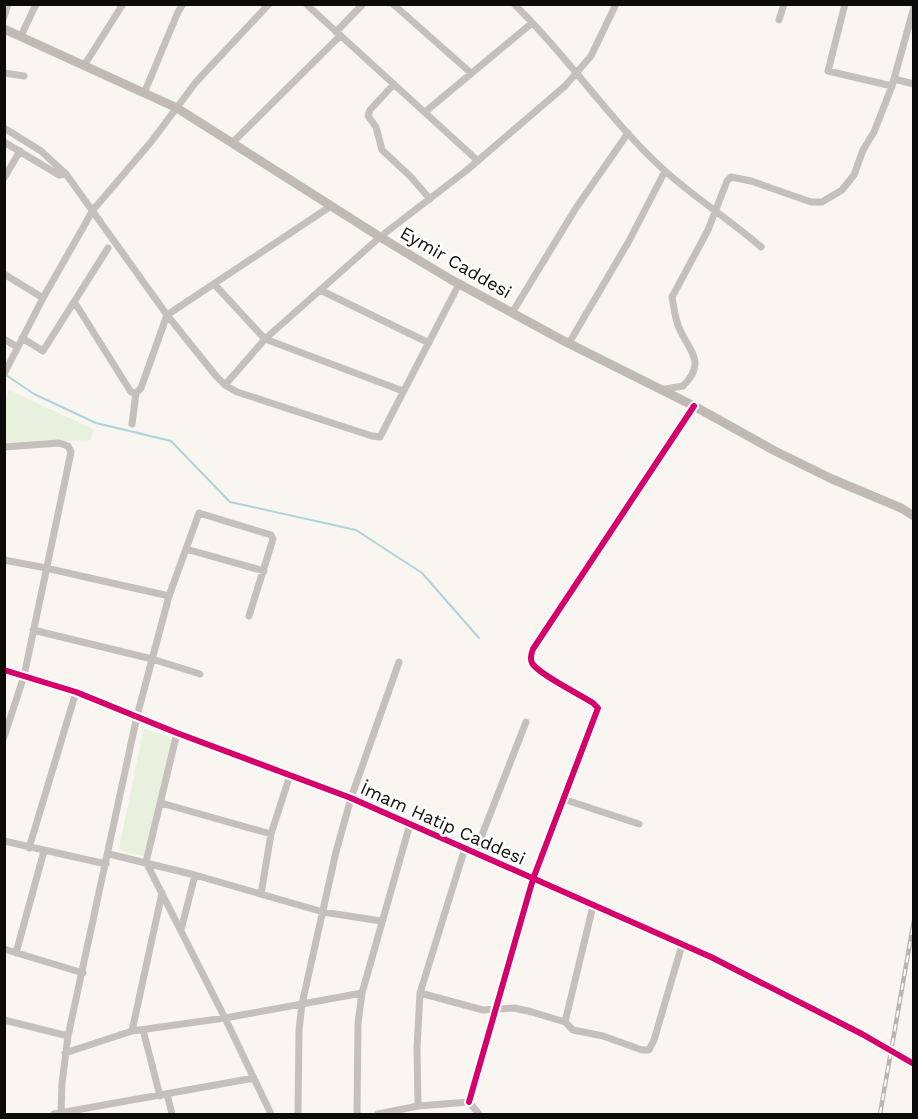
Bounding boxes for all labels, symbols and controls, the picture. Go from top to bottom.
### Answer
street label: Eymir Caddesi [397,222,515,302]
street label: İmam Hatip Caddesi [357,777,529,869]

